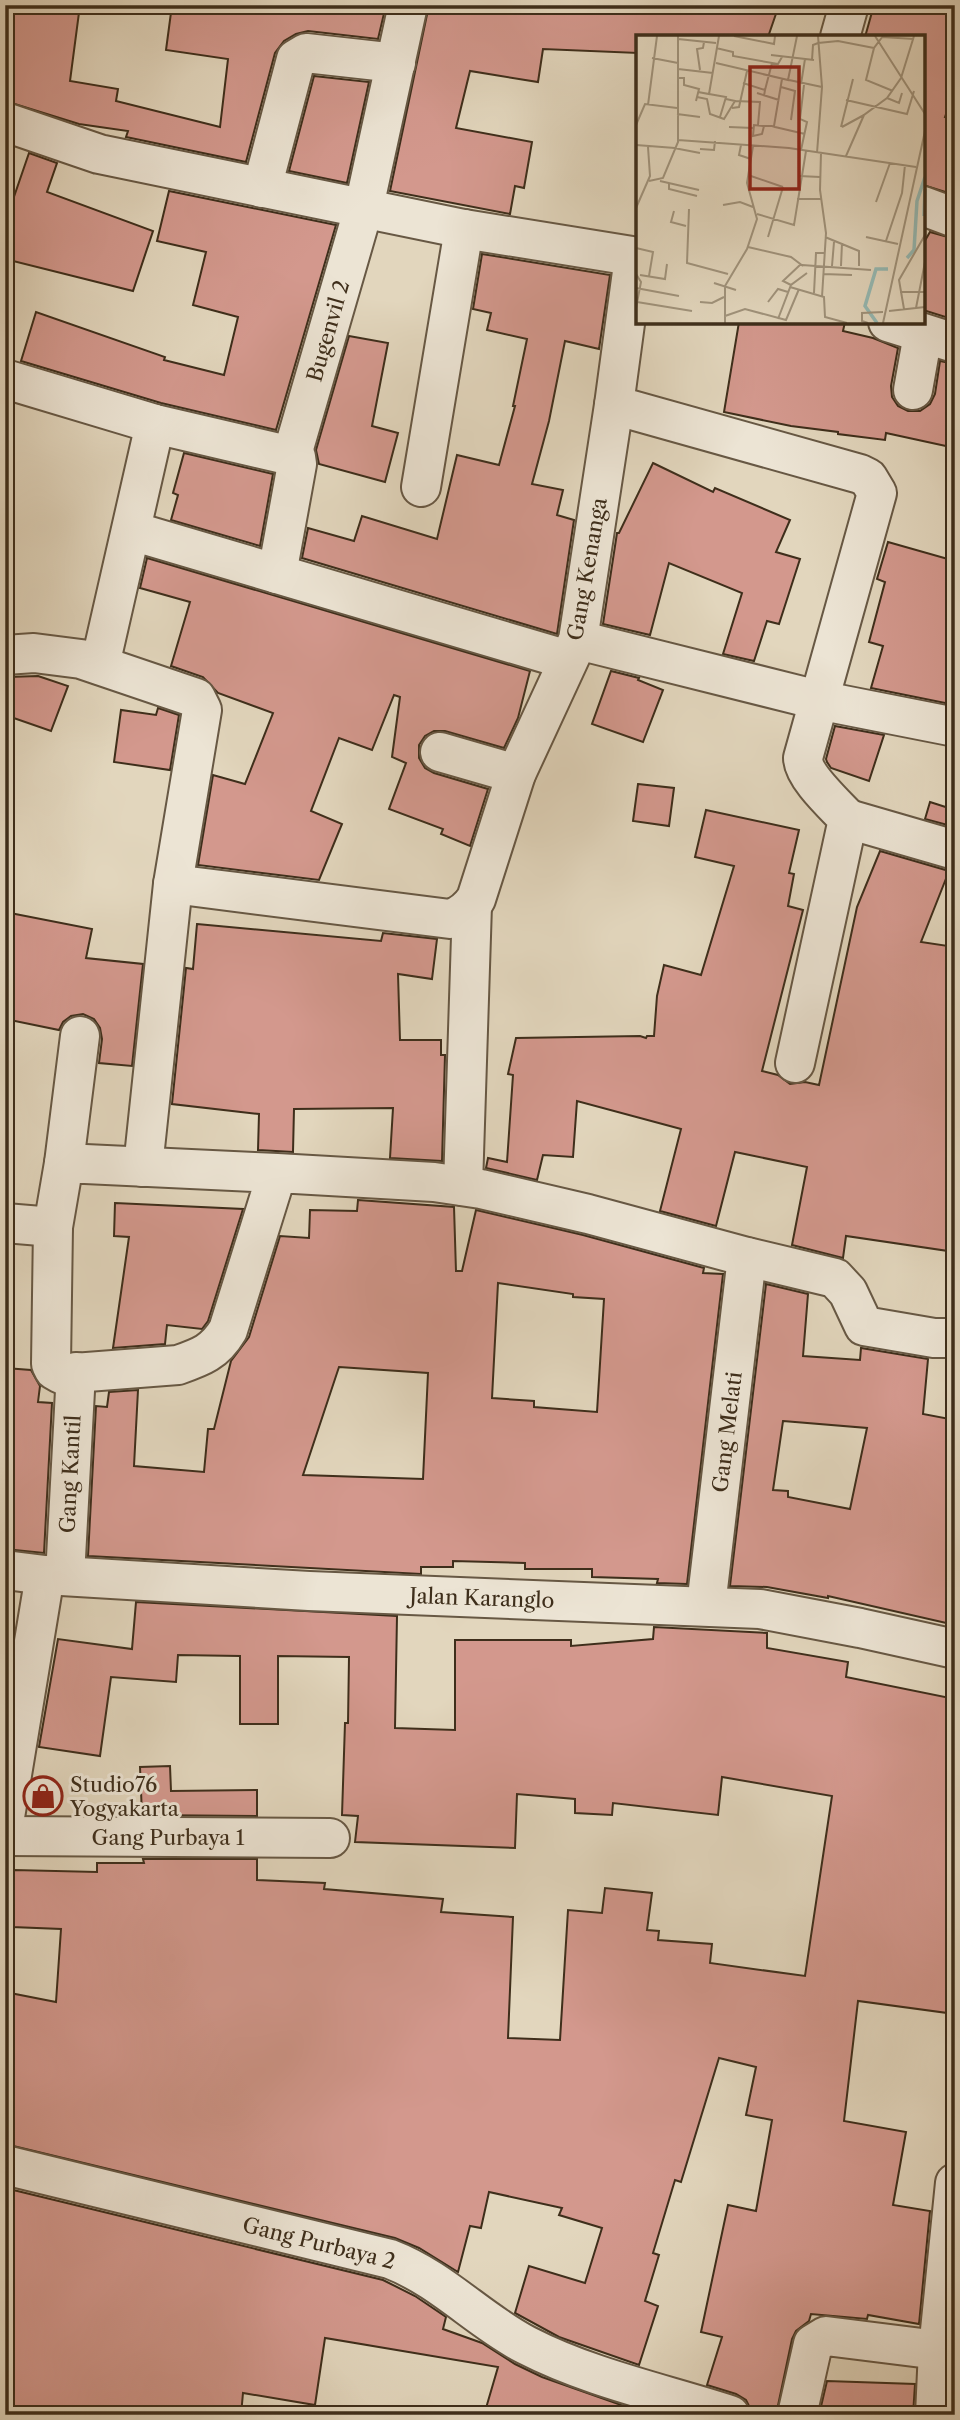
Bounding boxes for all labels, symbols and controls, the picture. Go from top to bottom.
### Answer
inset map [636,35,925,324]
street label: Bugenvil 2 [302,277,354,385]
street label: Gang Kenanga [562,495,612,642]
street label: Gang Melati [707,1370,747,1494]
street label: Gang Kantil [54,1414,86,1534]
street label: Jalan Karanglo [406,1583,555,1613]
place label: Studio76 Yogyakarta [69,1772,180,1821]
shop icon: Studio76 Yogyakarta [22,1775,64,1817]
street label: Gang Purbaya 1 [91,1825,245,1850]
street label: Gang Purbaya 2 [240,2212,398,2274]

